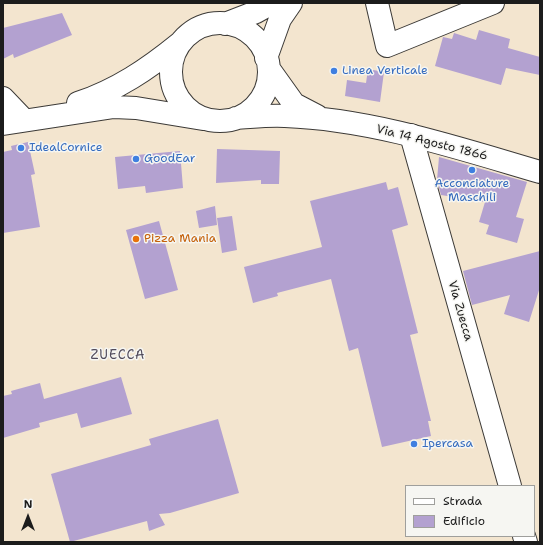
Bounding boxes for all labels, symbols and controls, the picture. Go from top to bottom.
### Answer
place label: Linea Verticale [342,64,428,78]
marker: Linea Verticale [329,66,339,76]
street label: Via 14 Agosto 1866 [375,122,489,164]
place label: IdealCornice [29,141,103,155]
marker: IdealCornice [16,143,26,153]
place label: GoodEar [144,152,195,166]
marker: GoodEar [131,154,141,164]
marker: Acconciature Maschili [467,165,477,175]
place label: Acconciature Maschili [435,177,509,205]
place label: Pizza Mania [144,232,216,246]
marker: Pizza Mania [131,234,141,244]
street label: Via Zuecca [444,279,476,343]
district label: ZUECCA [90,348,146,364]
place label: Ipercasa [422,437,473,451]
marker: Ipercasa [409,439,419,449]
legend [405,485,535,537]
text: Strada [443,493,482,509]
north arrow [8,497,48,537]
text: N [24,497,32,512]
text: Edificio [443,513,485,529]

